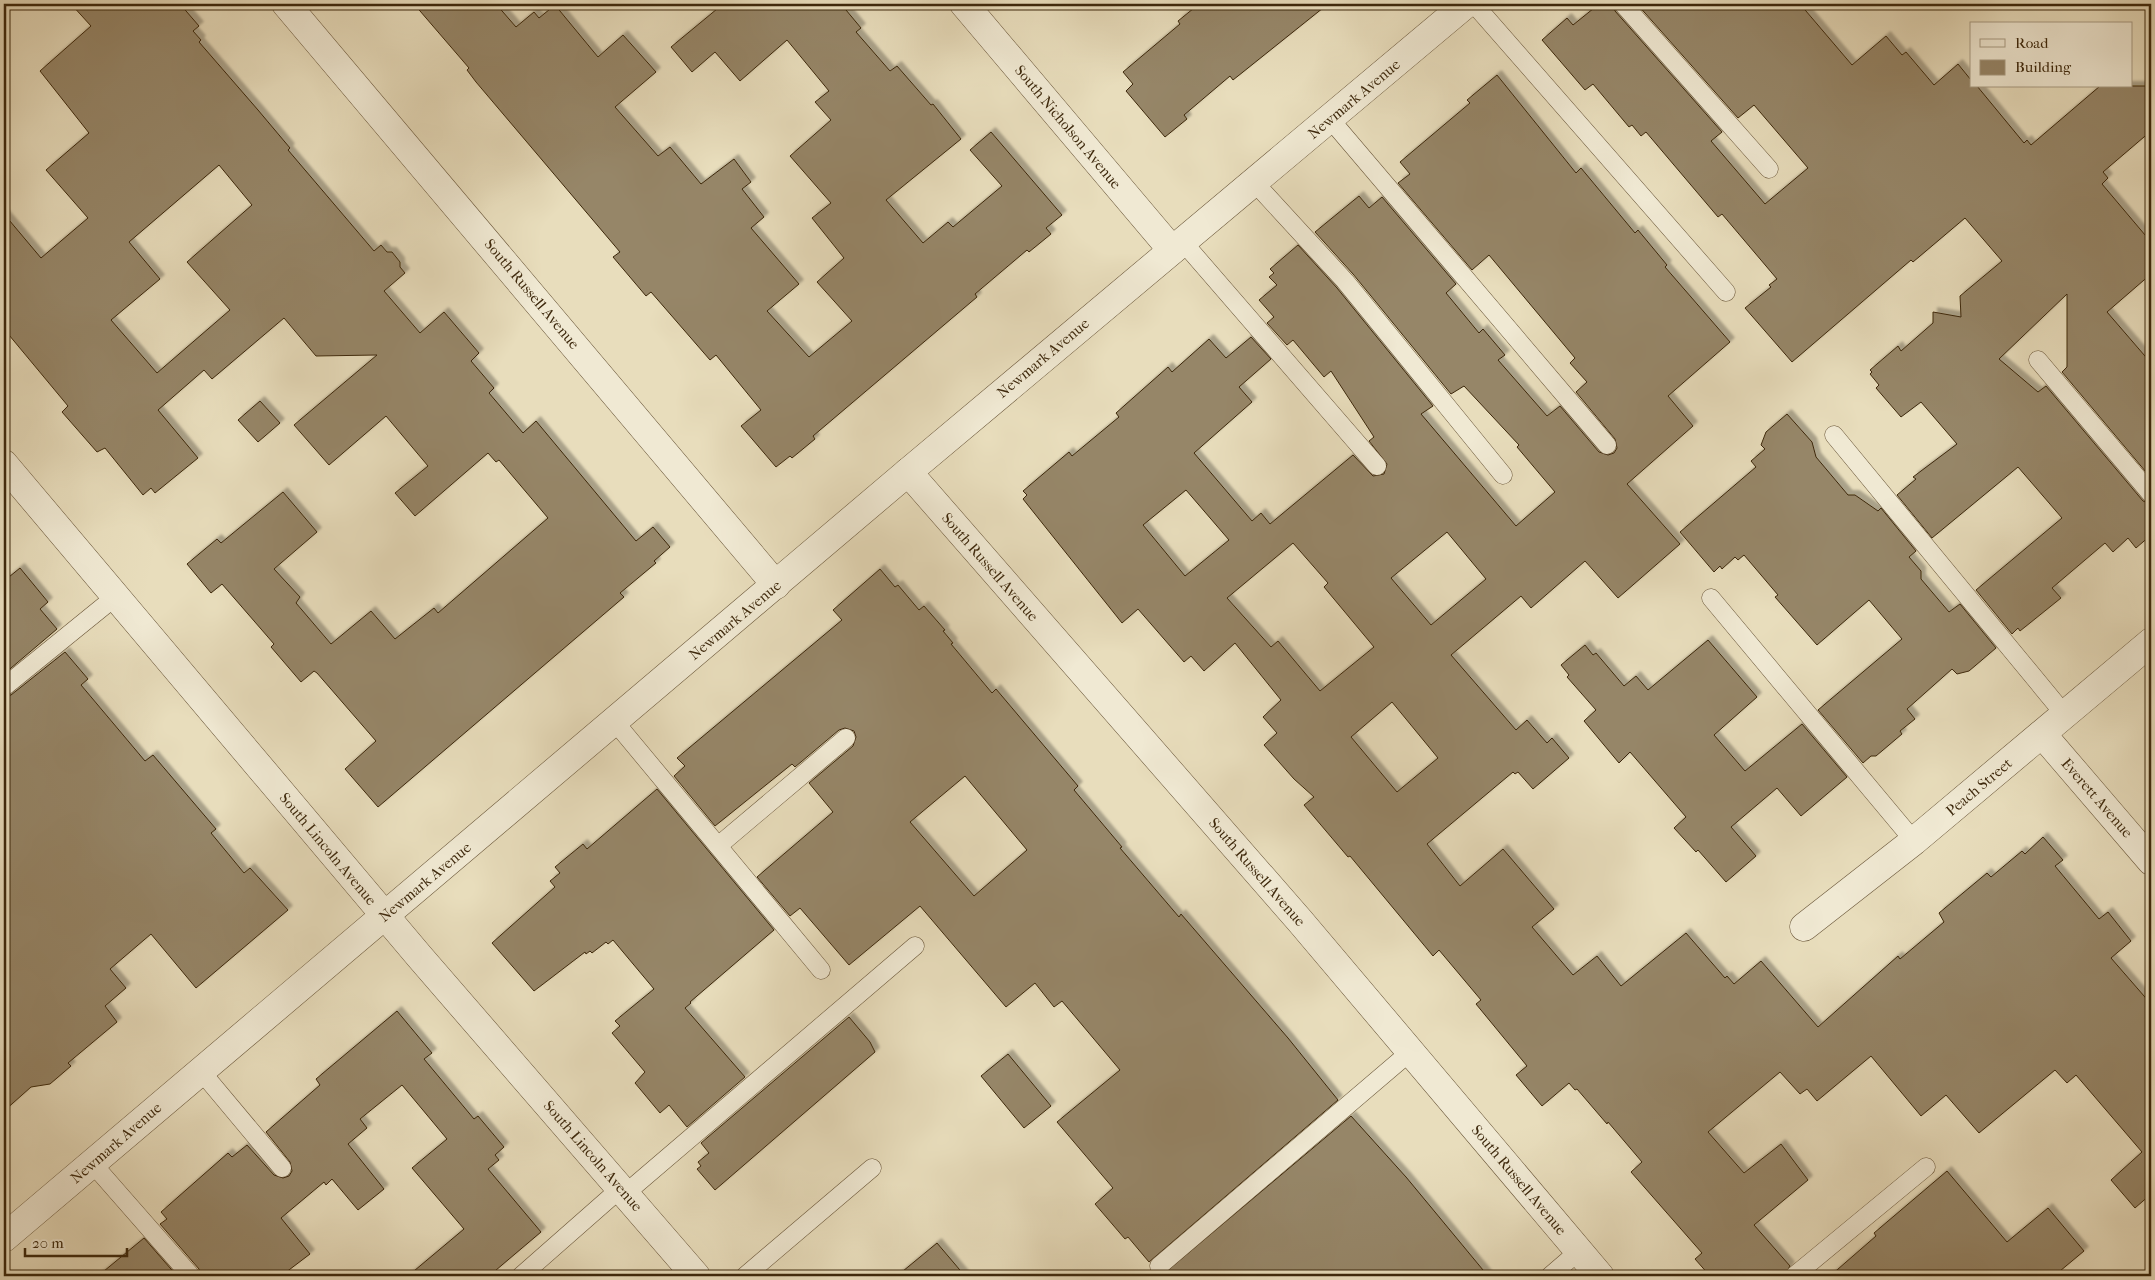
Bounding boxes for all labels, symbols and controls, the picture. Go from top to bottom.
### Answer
legend [1970,22,2132,88]
text: Road [2015,34,2049,52]
street label: Newmark Avenue [1304,55,1404,143]
text: Building [2015,58,2072,76]
street label: South Nicholson Avenue [1011,61,1125,193]
street label: South Russell Avenue [481,235,584,353]
street label: Newmark Avenue [993,314,1093,402]
street label: South Russell Avenue [938,509,1042,625]
street label: Newmark Avenue [685,576,785,664]
street label: Peach Street [1942,754,2016,820]
street label: Everett Avenue [2058,755,2137,842]
street label: South Lincoln Avenue [276,789,381,909]
street label: South Russell Avenue [1205,814,1309,930]
street label: Newmark Avenue [375,838,475,926]
street label: South Lincoln Avenue [540,1097,647,1216]
street label: Newmark Avenue [67,1098,166,1187]
street label: South Russell Avenue [1468,1121,1571,1239]
scale bar [25,1225,128,1257]
text: 20 m [32,1234,64,1252]

